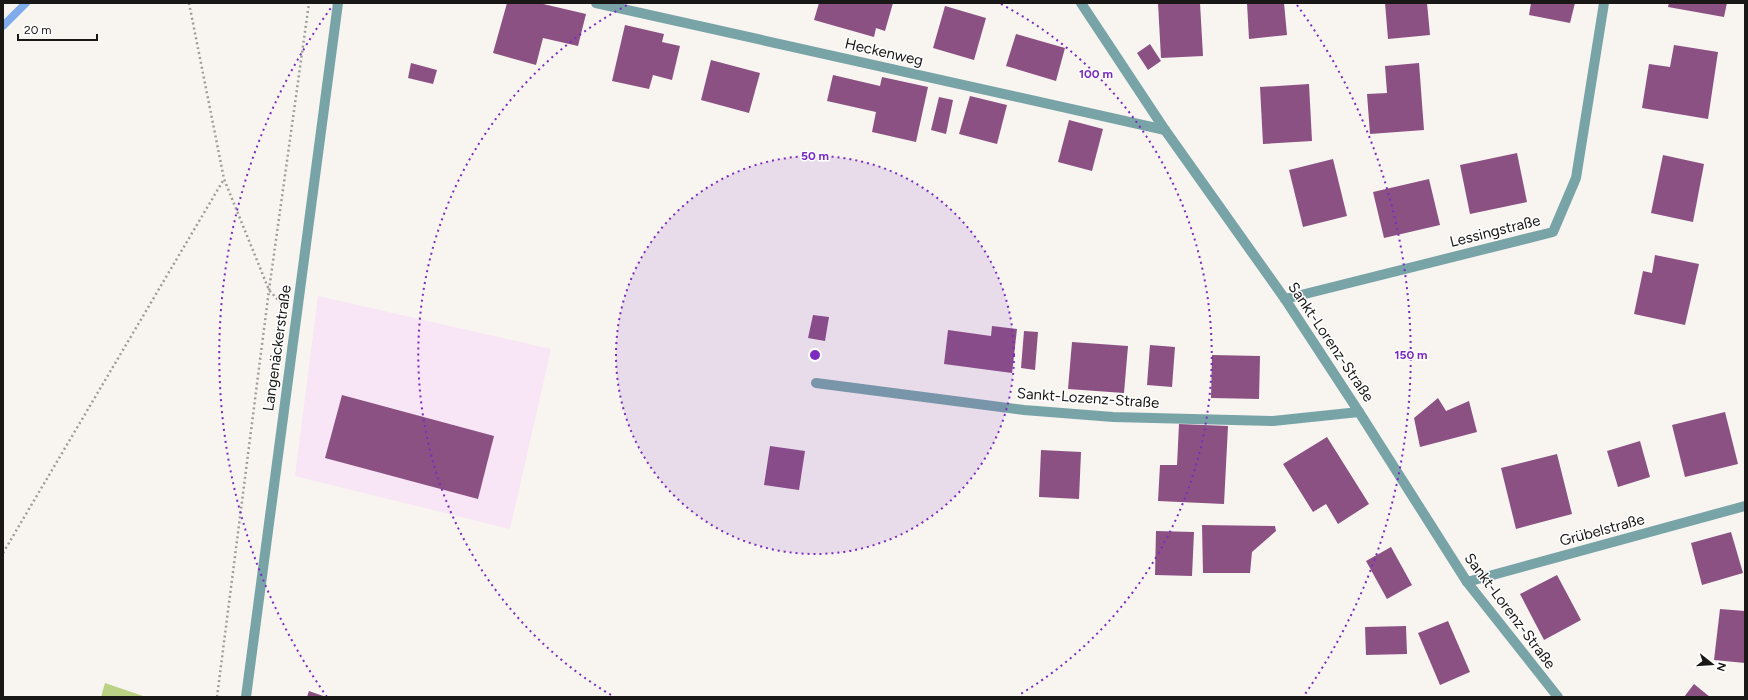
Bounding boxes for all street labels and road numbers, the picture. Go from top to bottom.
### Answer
street label: Heckenweg [843,34,925,70]
street label: Lessingstraße [1448,211,1542,251]
street label: Sankt-Lorenz-Straße [1284,279,1378,405]
street label: Langenäckerstraße [259,284,295,412]
street label: Sankt-Lozenz-Straße [1016,384,1160,412]
street label: Grübelstraße [1558,510,1646,550]
street label: Sankt-Lorenz-Straße [1461,550,1559,672]

